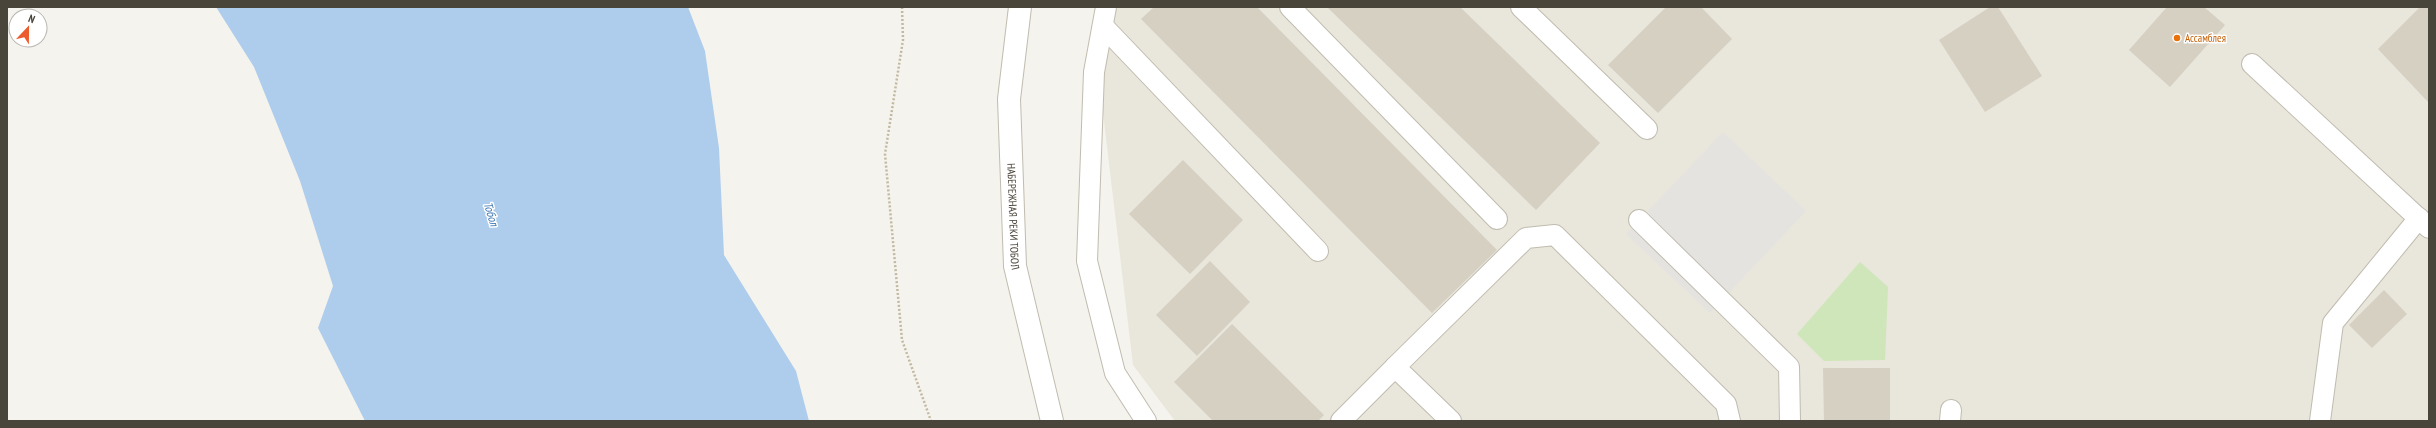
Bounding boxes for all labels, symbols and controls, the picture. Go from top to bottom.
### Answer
north arrow [8,8,48,48]
text: N [26,11,37,26]
place label: Ассамблея [2185,31,2226,45]
marker: Ассамблея [2172,33,2182,43]
street label: НАБЕРЕЖНАЯ РЕКИ ТОБОЛ [1004,163,1023,271]
water label: Тобол [481,200,503,229]

